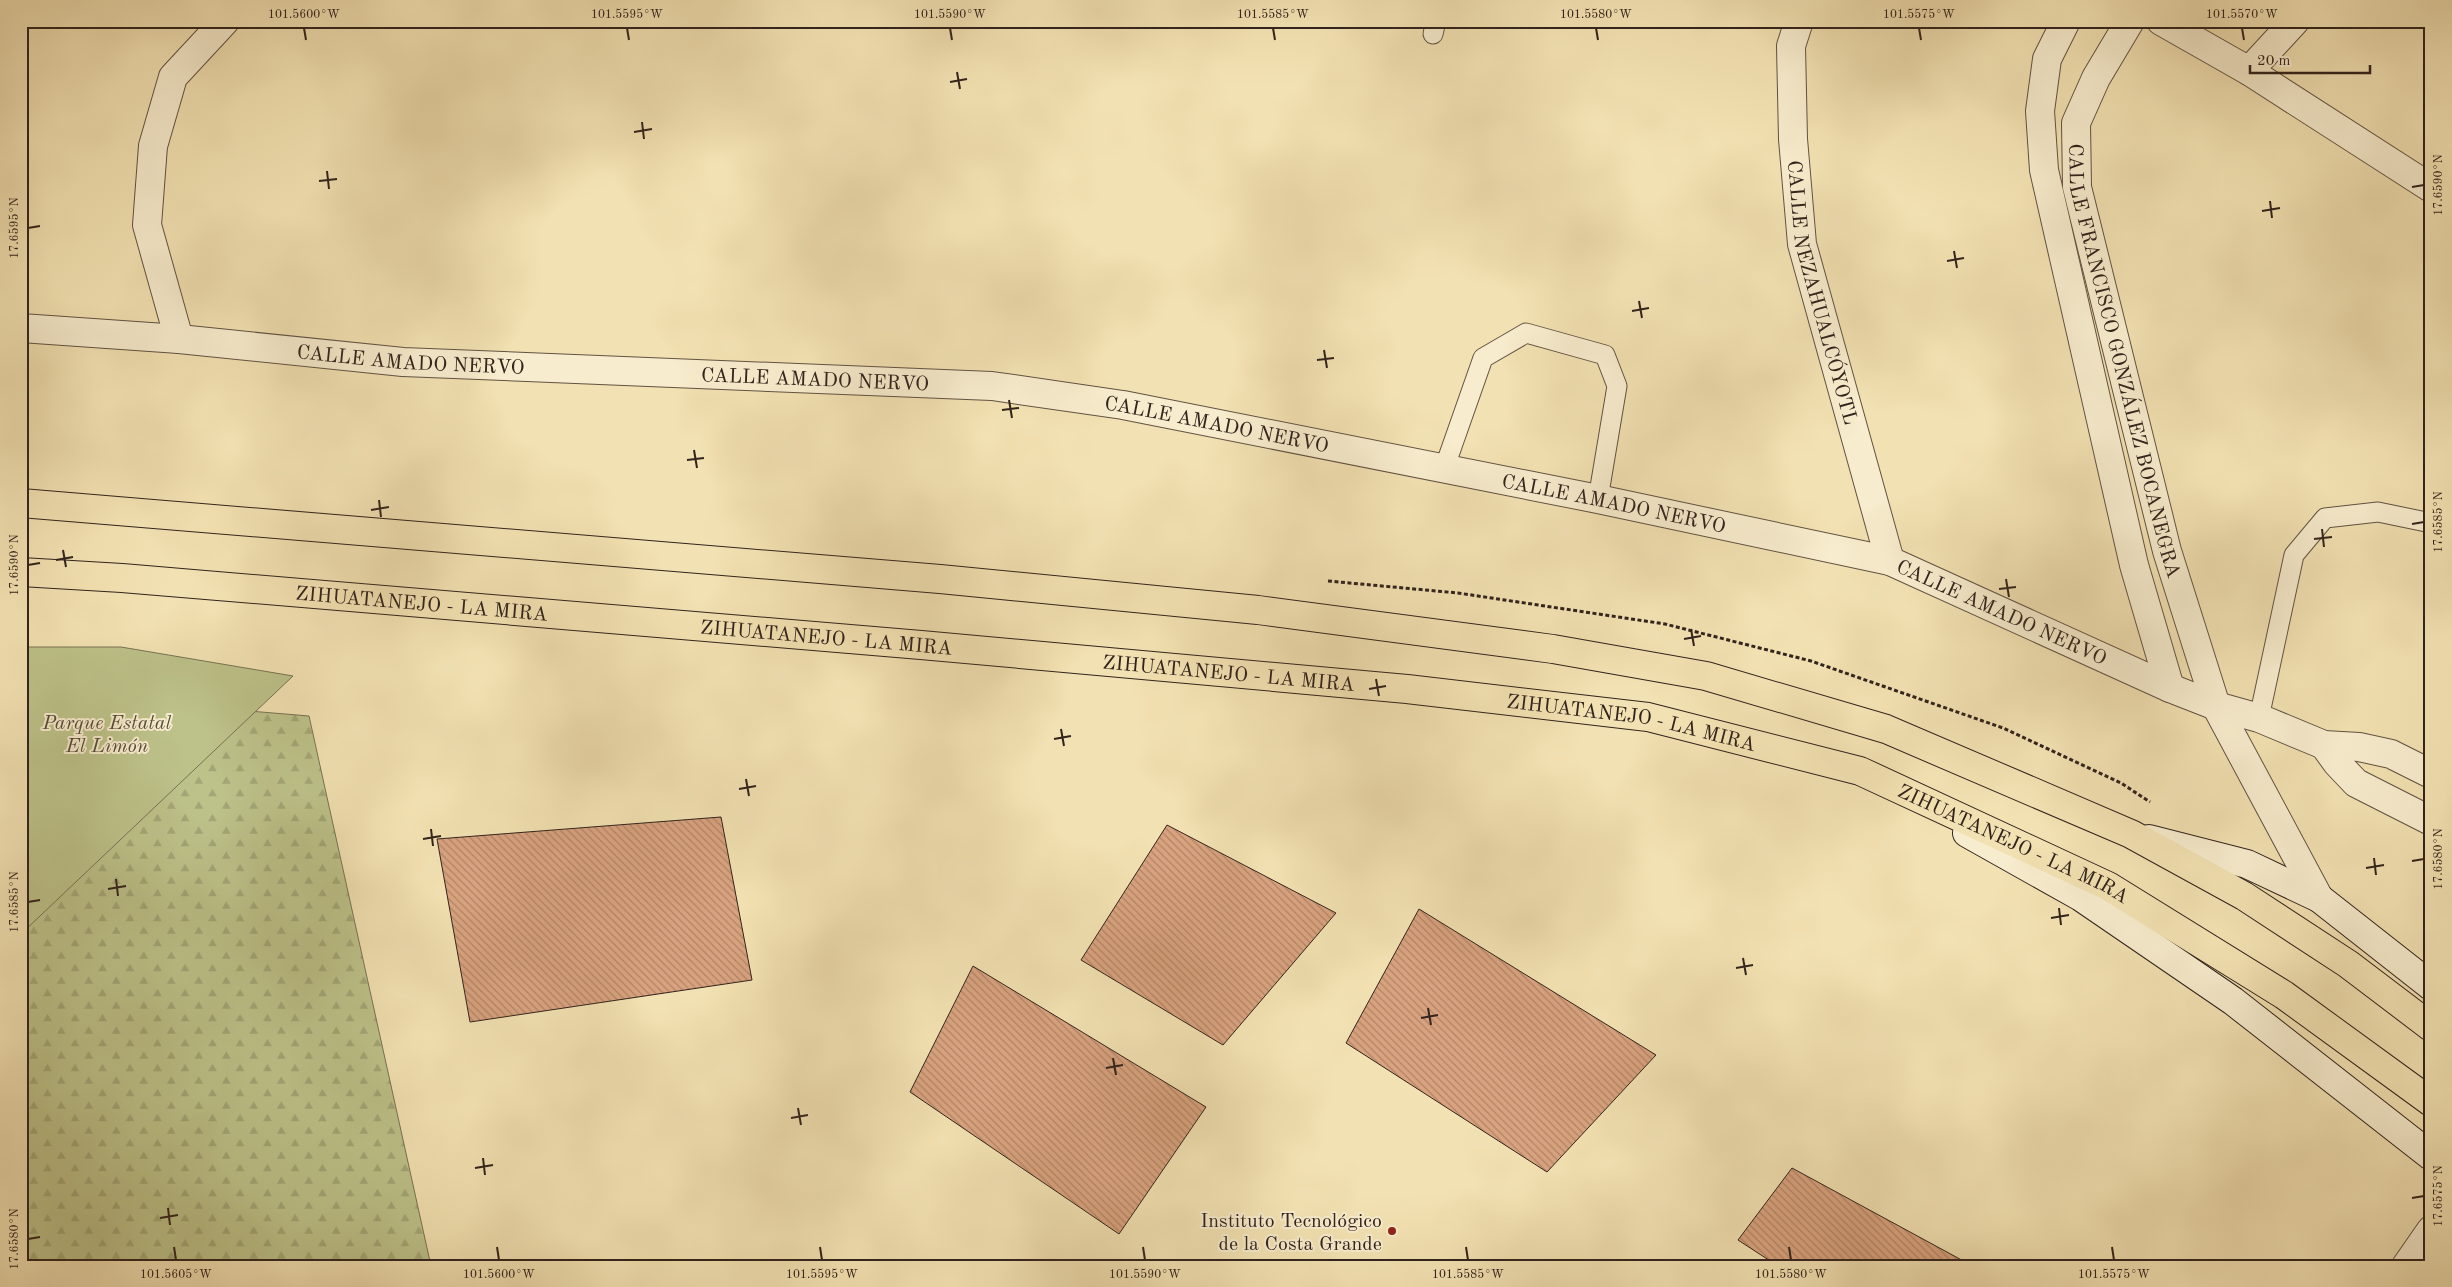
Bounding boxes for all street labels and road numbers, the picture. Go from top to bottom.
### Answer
street label: CALLE FRANCISCO GONZÁLEZ BOCANEGRA [2064,143,2183,581]
street label: CALLE NEZAHUALCÓYOTL [1783,159,1860,427]
street label: CALLE AMADO NERVO [296,343,525,379]
street label: CALLE AMADO NERVO [701,366,929,395]
street label: CALLE AMADO NERVO [1103,394,1330,457]
street label: CALLE AMADO NERVO [1500,472,1727,538]
street label: CALLE AMADO NERVO [1893,557,2109,670]
street label: ZIHUATANEJO - LA MIRA [295,585,549,626]
street label: ZIHUATANEJO - LA MIRA [699,619,953,660]
street label: ZIHUATANEJO - LA MIRA [1102,653,1356,696]
street label: ZIHUATANEJO - LA MIRA [1505,693,1758,756]
street label: ZIHUATANEJO - LA MIRA [1894,782,2132,908]

